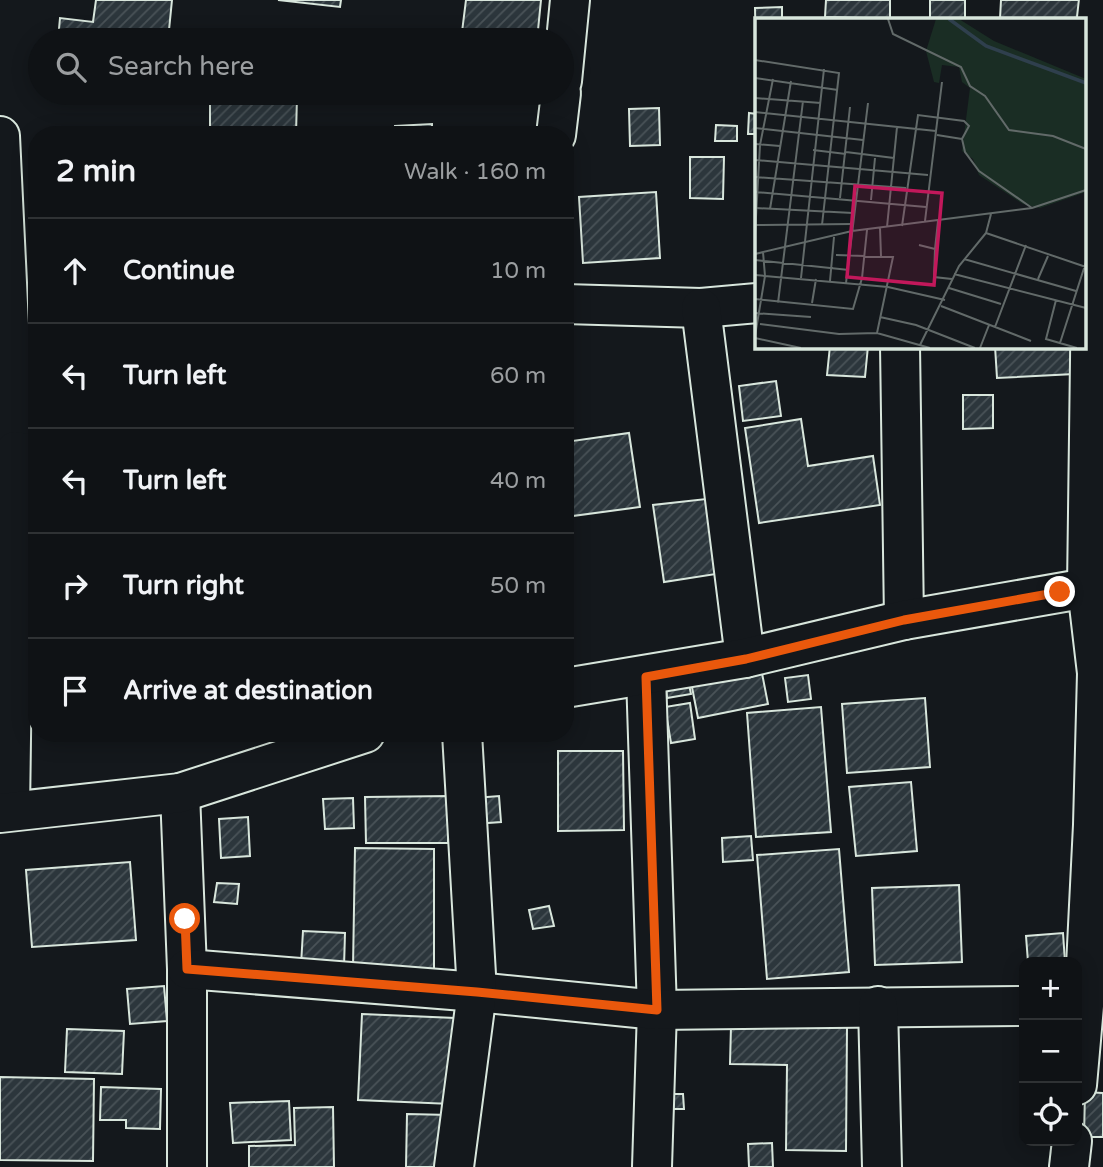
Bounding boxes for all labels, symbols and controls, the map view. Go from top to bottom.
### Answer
inset map [755,18,1086,348]
search box [28,28,574,105]
icon: search [52,48,90,86]
text: Search here [108,51,254,82]
text: 2 min [56,153,136,190]
text: Walk · 160 m [404,158,546,186]
icon: ahead [56,252,94,290]
text: Continue [123,255,235,286]
text: 10 m [490,257,546,285]
icon: left [56,357,94,395]
text: Turn left [123,360,226,391]
text: 60 m [490,362,546,390]
icon: left [56,462,94,500]
text: Turn left [123,465,226,496]
text: 40 m [490,467,546,495]
icon: right [56,567,94,605]
text: Turn right [123,570,244,601]
text: 50 m [490,572,546,600]
route end [1044,576,1075,607]
icon: arrive [56,672,94,710]
text: Arrive at destination [123,675,373,706]
route start [169,903,200,934]
map controls [1019,957,1082,1146]
button: + [1019,957,1082,1020]
button: − [1019,1020,1082,1083]
button: locate [1019,1083,1082,1146]

